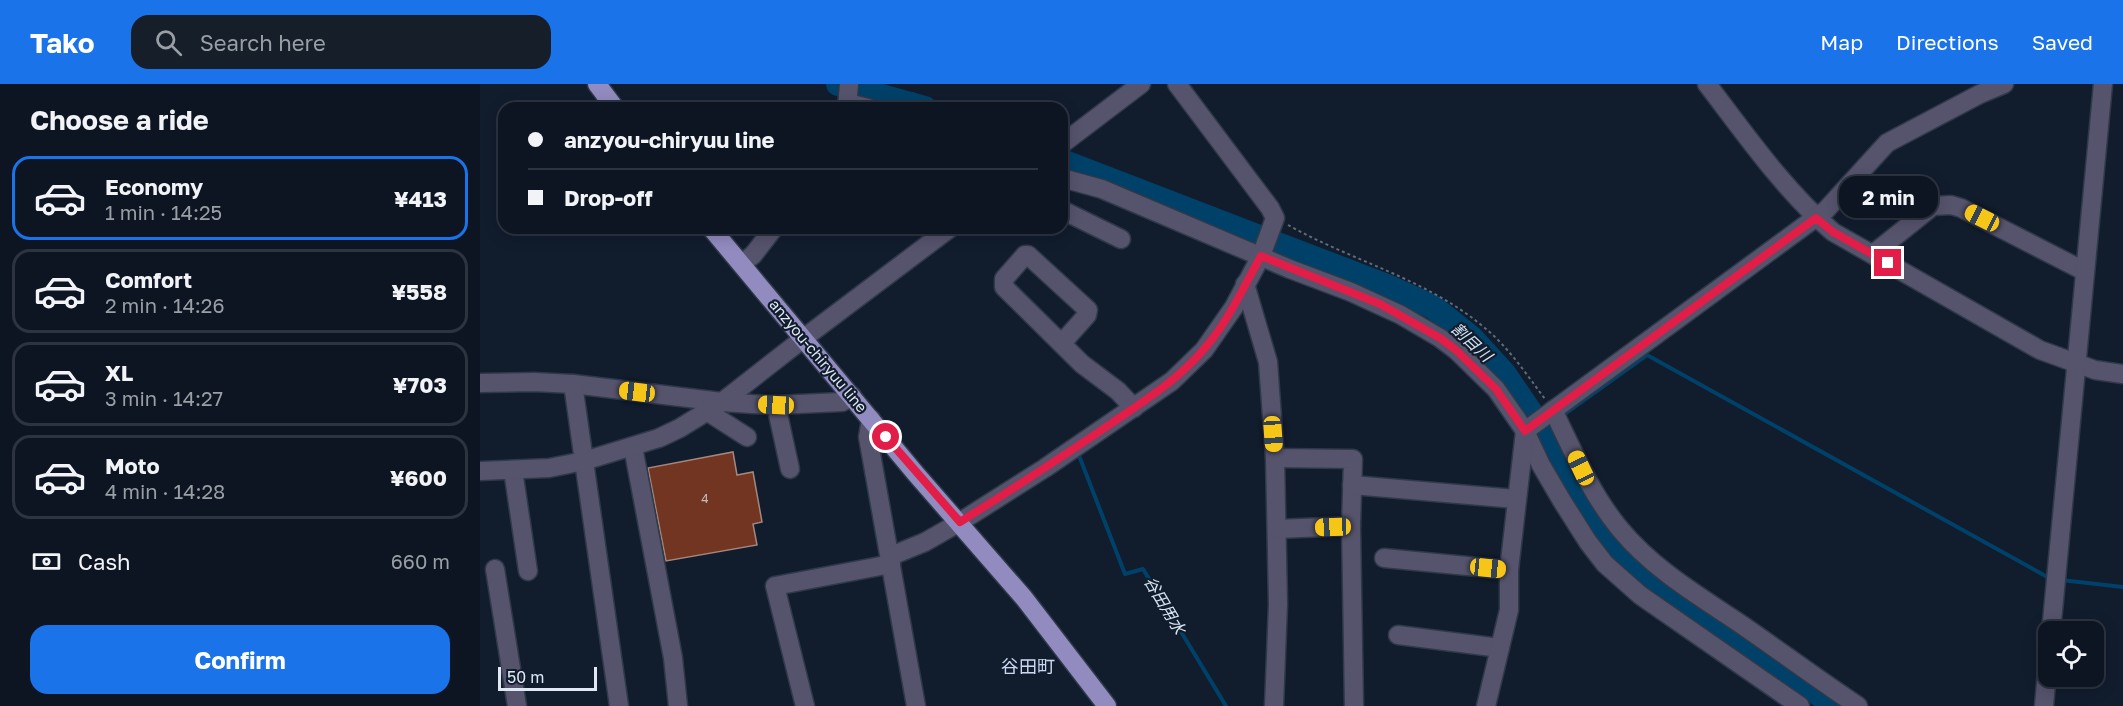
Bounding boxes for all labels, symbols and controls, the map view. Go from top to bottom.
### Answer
search box [131,15,551,69]
text: Tako [30,26,95,59]
icon: search [152,26,185,59]
text: Search here [200,29,326,56]
text: Map [1820,29,1863,55]
text: Directions [1896,29,1999,55]
text: Saved [2032,29,2093,55]
text: Choose a ride [30,104,209,136]
text: anzyou-chiryuu line [564,126,775,153]
icon: car [33,171,87,225]
text: Economy [105,173,203,200]
callout: 2 min [1838,176,1938,218]
text: Drop-off [564,184,653,211]
text: ¥413 [394,185,447,212]
text: 2 min [1862,185,1915,209]
text: 1 min · 14:25 [105,200,222,224]
car [1962,202,2002,234]
route end [1874,249,1901,276]
icon: car [33,264,87,318]
text: Comfort [105,266,192,293]
text: ¥558 [392,278,447,305]
text: 2 min · 14:26 [105,293,225,317]
street label: anzyou-chiryuu line [766,295,872,416]
water label: 割目川 [1448,318,1498,367]
icon: car [33,357,87,411]
text: XL [105,359,133,386]
text: ¥703 [393,371,447,398]
car [618,381,656,403]
text: 3 min · 14:27 [105,386,223,410]
car [758,395,794,415]
car [1263,415,1283,453]
route start [872,423,899,450]
car [1565,448,1597,488]
icon: car [33,450,87,504]
text: Moto [105,452,160,479]
text: ¥600 [390,464,447,491]
text: 4 min · 14:28 [105,479,225,503]
house number: 4 [701,491,709,506]
car [1315,517,1351,537]
icon: cash [30,545,63,578]
text: Cash [78,548,131,575]
text: 660 m [391,549,450,573]
car [1469,557,1507,579]
water label: 谷田用水 [1140,572,1191,639]
map controls [2038,621,2104,687]
button: locate [2038,621,2104,687]
button: Confirm [30,625,450,694]
district label: 谷田町 [1001,655,1055,677]
scale bar [498,664,597,692]
text: 50 m [507,667,544,687]

